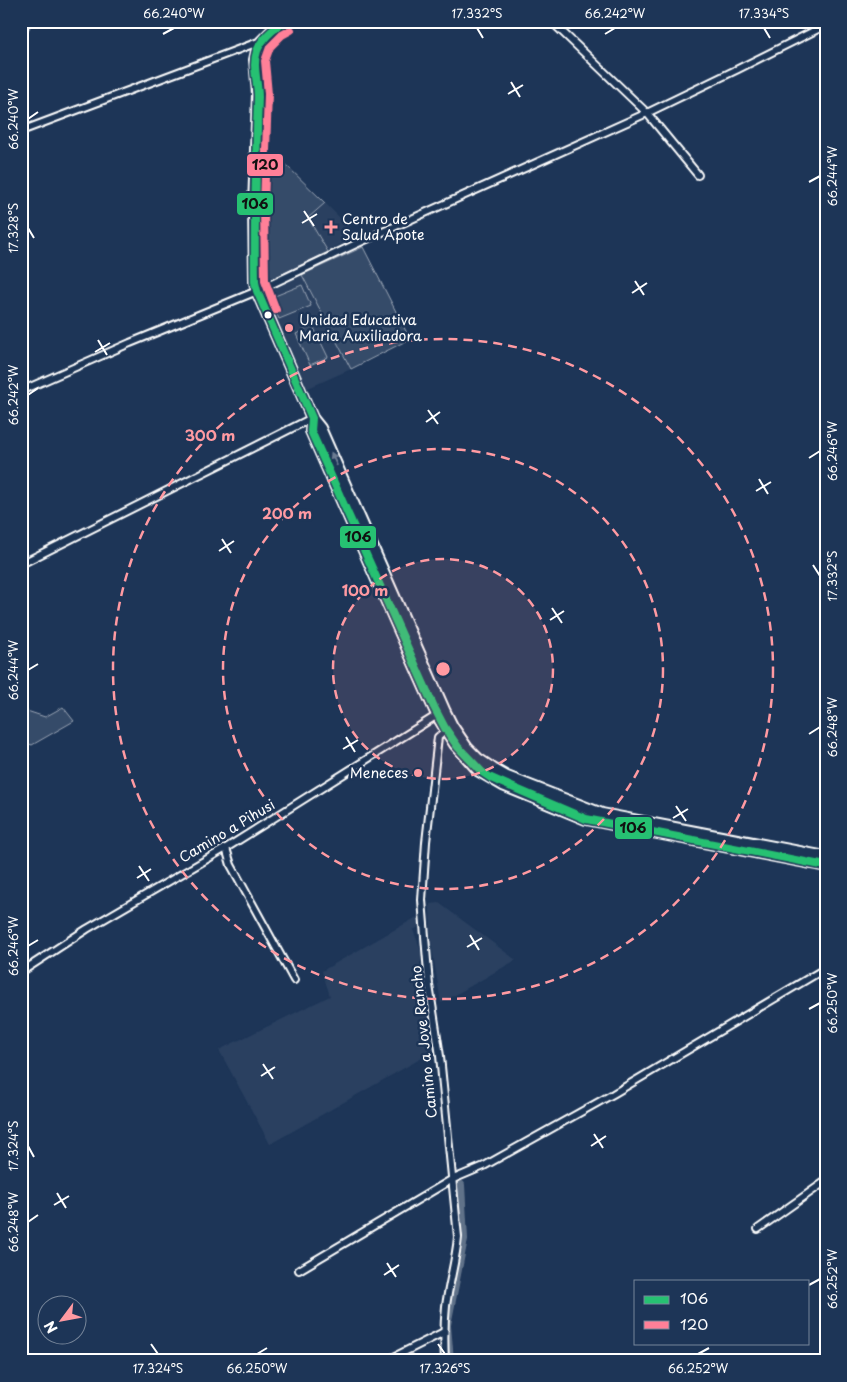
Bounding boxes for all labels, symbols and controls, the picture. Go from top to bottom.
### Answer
text: 66.240°W [143,4,205,22]
text: 17.332°S [452,4,502,22]
text: 66.242°W [585,4,646,22]
text: 17.334°S [739,4,789,22]
text: 66.240°W [4,88,22,150]
text: 66.244°W [823,145,841,206]
line badge: 120 [246,153,284,177]
text: 120 [252,154,278,175]
line badge: 106 [236,192,274,216]
text: 106 [242,193,269,214]
text: 17.328°S [4,203,22,253]
place label: Centro de Salud Apote [342,208,424,245]
marker: Centro de Salud Apote [324,220,338,234]
place label: Unidad Educativa Maria Auxiliadora [299,309,422,346]
unlabelled marker [263,310,273,320]
marker: Unidad Educativa Maria Auxiliadora [283,322,295,334]
text: 66.242°W [4,364,22,425]
text: 66.246°W [823,420,841,481]
text: 300 m [185,423,235,446]
one-way arrow [329,452,337,466]
text: 200 m [262,501,312,524]
line badge: 106 [339,525,377,549]
text: 106 [345,526,372,547]
text: 17.332°S [823,551,841,601]
text: 100 m [342,578,388,601]
text: 66.244°W [4,639,22,700]
centre of rings [434,660,452,678]
text: 66.248°W [823,696,841,757]
place label: Meneces [350,762,408,783]
marker: Meneces [412,767,424,779]
street label: Camino a Pihusi [175,794,279,867]
line badge: 106 [614,816,653,840]
text: 106 [620,817,647,838]
text: 66.246°W [4,915,22,976]
street label: Camino a Jove Rancho [405,965,442,1119]
text: 66.250°W [823,972,841,1033]
text: 17.324°S [4,1121,22,1171]
text: 66.248°W [4,1191,22,1252]
text: 66.252°W [823,1248,841,1309]
legend [634,1280,810,1344]
text: 106 [680,1286,708,1309]
north arrow [38,1294,88,1344]
text: 120 [680,1312,708,1335]
text: N [39,1317,62,1337]
text: 17.324°S [133,1359,183,1377]
text: 66.250°W [227,1359,288,1377]
text: 17.326°S [420,1359,470,1377]
text: 66.252°W [668,1359,729,1377]

